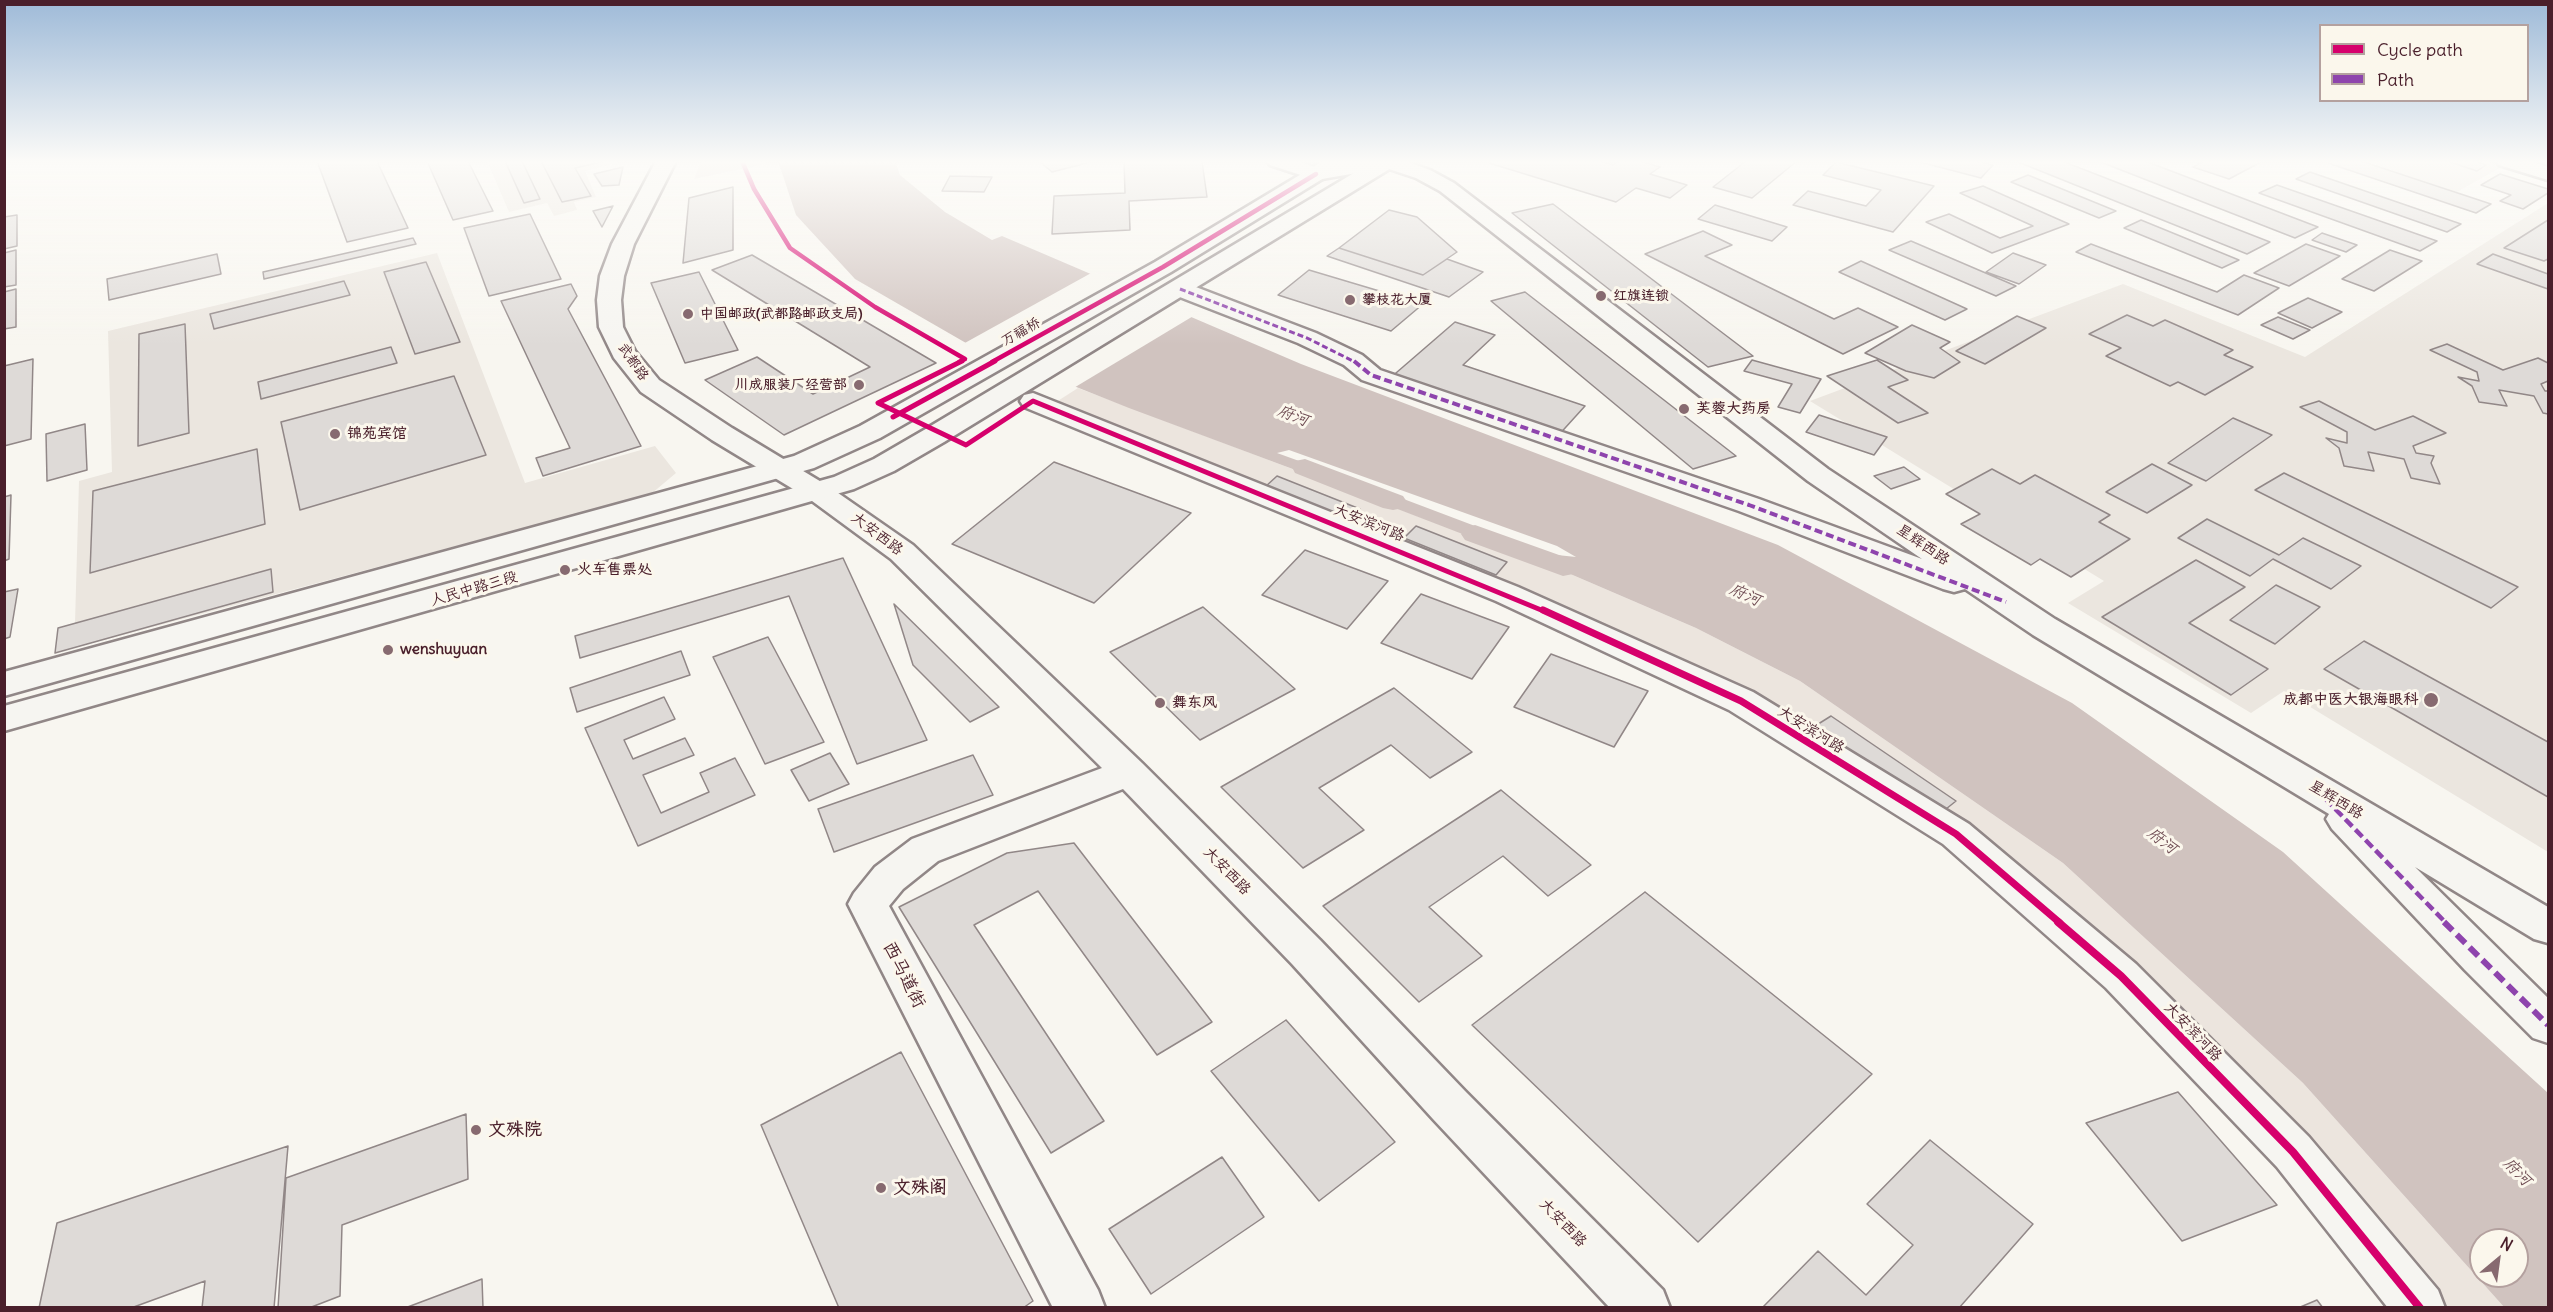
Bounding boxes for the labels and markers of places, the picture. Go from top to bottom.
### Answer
place label: 红旗连锁 [1613,288,1669,304]
marker: 红旗连锁 [1594,289,1608,303]
place label: 攀枝花大厦 [1362,292,1432,308]
marker: 攀枝花大厦 [1343,293,1357,307]
place label: 中国邮政(武都路邮政支局) [700,306,862,322]
marker: 中国邮政(武都路邮政支局) [681,307,695,321]
place label: 川成服装厂经营部 [735,377,847,393]
marker: 川成服装厂经营部 [852,378,866,392]
place label: 芙蓉大药房 [1696,400,1771,418]
marker: 芙蓉大药房 [1677,402,1691,416]
place label: 锦苑宾馆 [347,425,407,443]
marker: 锦苑宾馆 [328,427,342,441]
place label: 火车售票处 [577,561,652,579]
marker: 火车售票处 [558,563,572,577]
place label: wenshuyuan [400,641,487,659]
marker: wenshuyuan [381,643,395,657]
place label: 成都中医大银海眼科 [2283,691,2418,709]
marker: 成都中医大银海眼科 [2422,691,2440,709]
place label: 舞东风 [1172,694,1217,712]
marker: 舞东风 [1153,696,1167,710]
place label: 文殊院 [488,1119,542,1141]
marker: 文殊院 [469,1123,483,1137]
place label: 文殊阁 [893,1177,947,1199]
marker: 文殊阁 [874,1181,888,1195]

